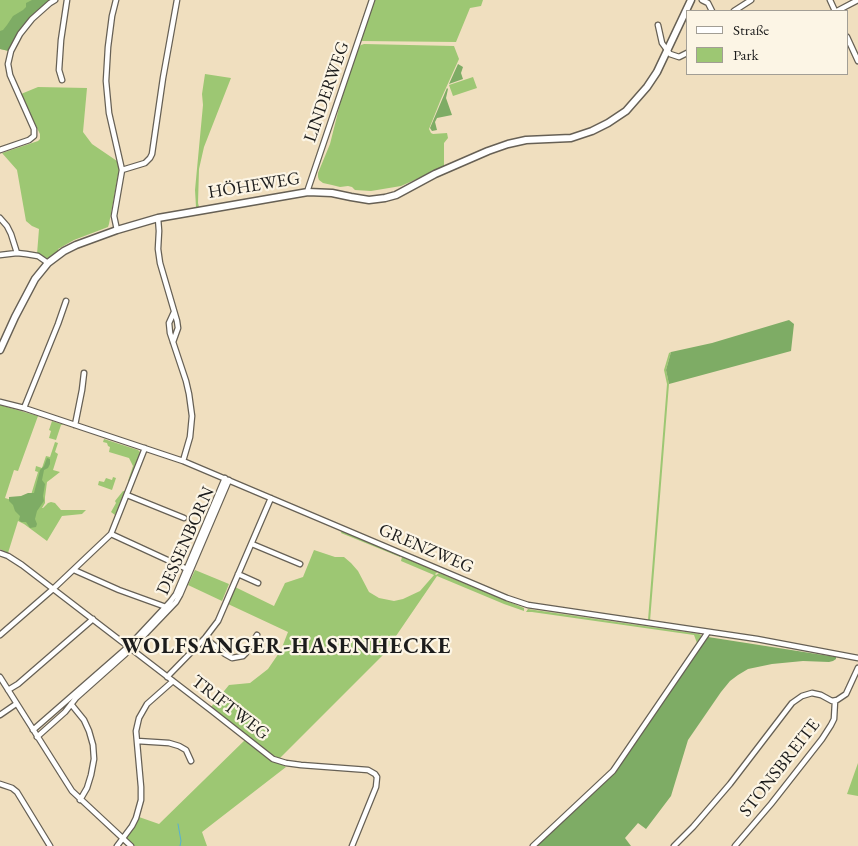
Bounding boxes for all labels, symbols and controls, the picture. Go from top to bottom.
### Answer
legend [686,10,848,75]
text: Straße [733,20,769,39]
street label: LINDERWEG [300,39,354,145]
text: Park [733,45,759,64]
street label: HÖHEWEG [206,168,302,204]
street label: DESSENBORN [152,484,220,598]
street label: GRENZWEG [375,519,477,579]
district label: WOLFSANGER-HASENHECKE [118,634,454,660]
street label: TRIFTWEG [187,671,273,745]
street label: STONSBREITE [735,715,825,821]

